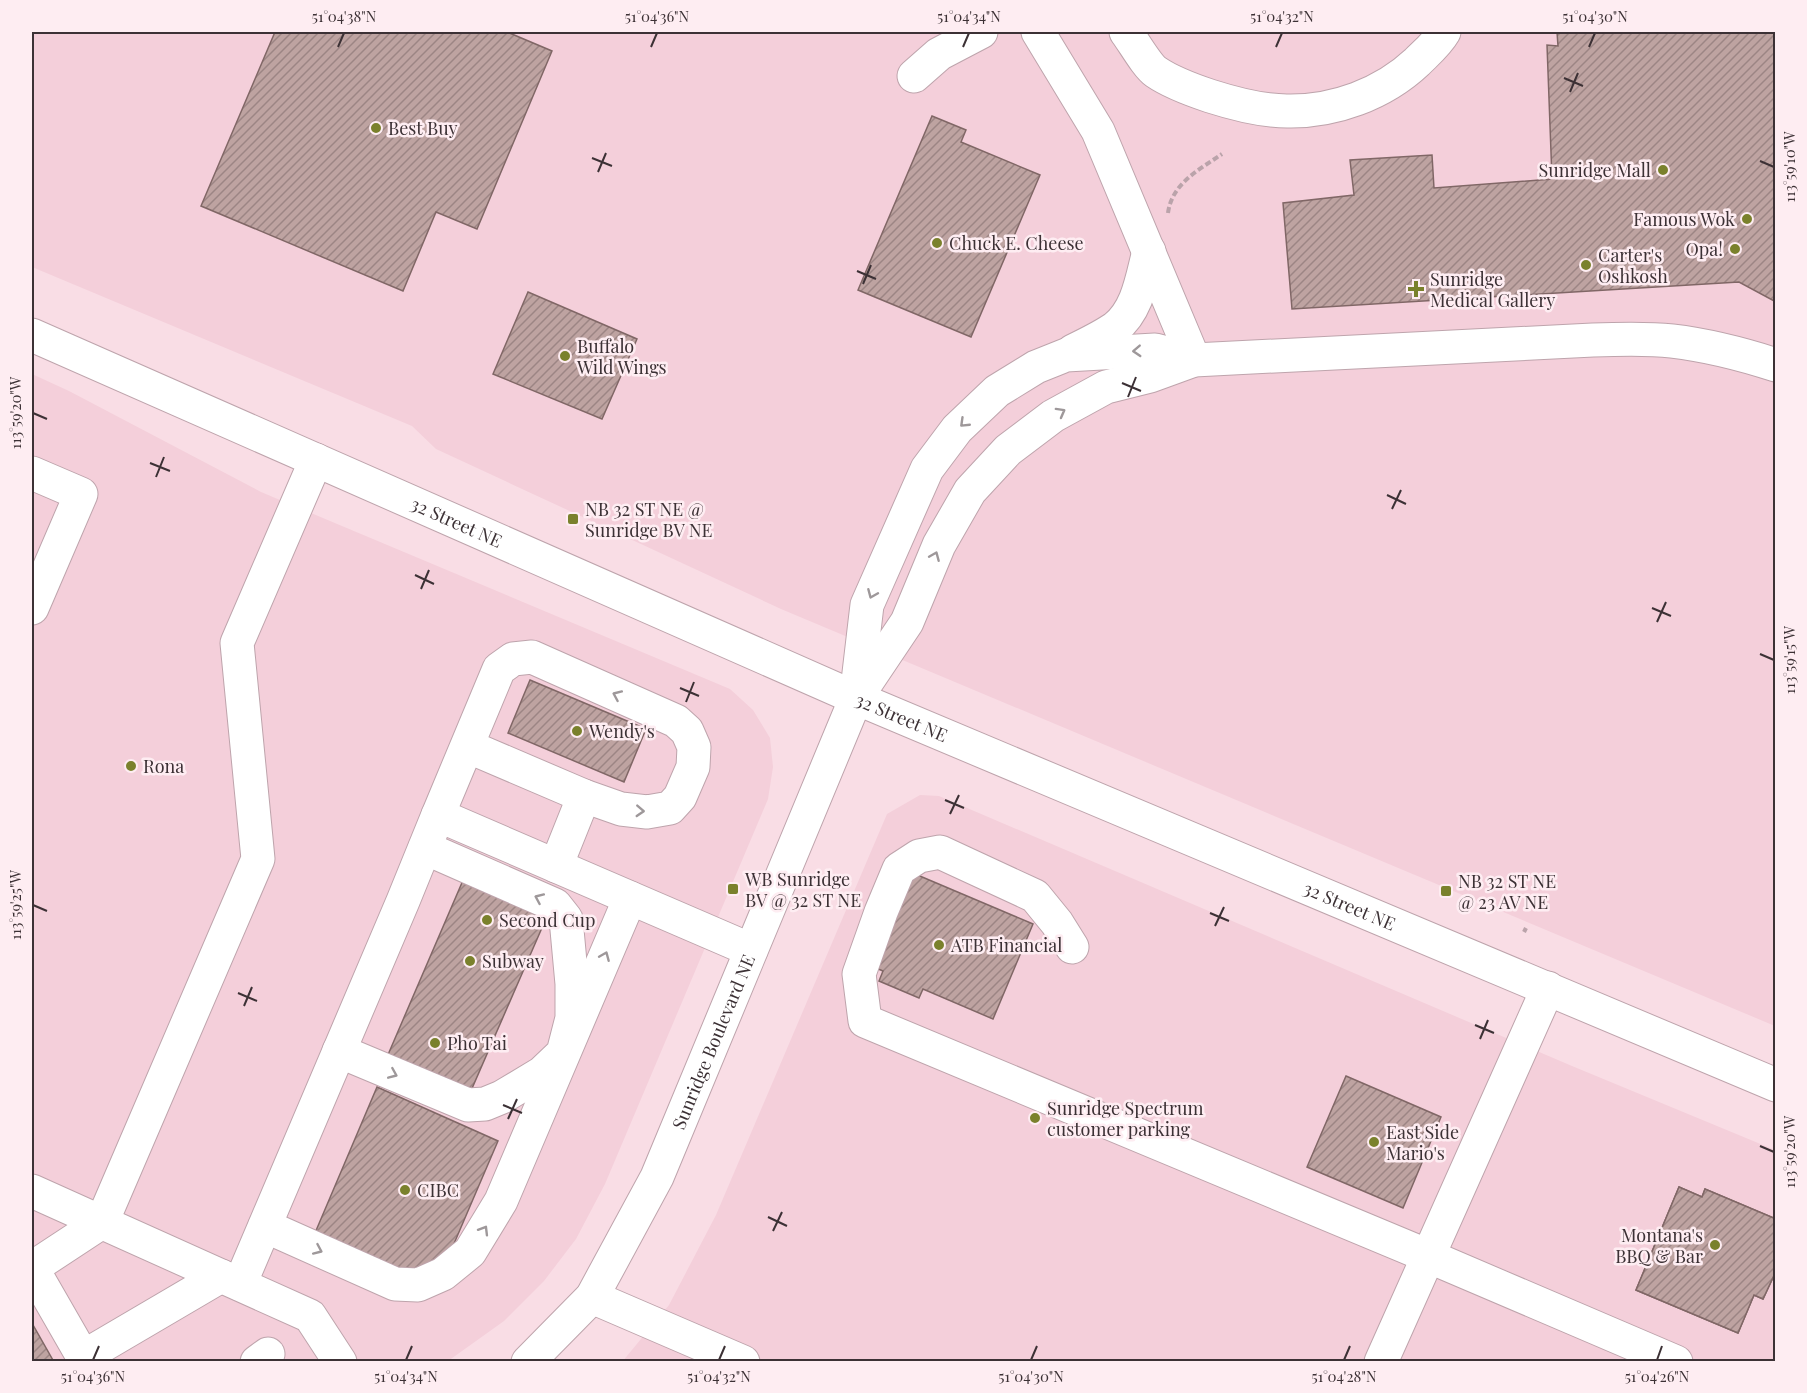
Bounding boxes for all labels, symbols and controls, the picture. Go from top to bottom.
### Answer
text: 51°04'38"N [312,6,377,26]
text: 51°04'36"N [625,6,690,26]
text: 51°04'34"N [937,6,1001,26]
text: 51°04'32"N [1250,6,1314,26]
text: 51°04'30"N [1562,6,1628,26]
place label: Best Buy [388,116,458,140]
marker: Best Buy [369,121,383,135]
text: 113°59'10"W [1779,131,1799,203]
place label: Sunridge Mall [1539,158,1651,182]
marker: Sunridge Mall [1656,163,1670,177]
place label: Famous Wok [1633,207,1735,231]
marker: Famous Wok [1740,212,1754,226]
place label: Chuck E. Cheese [949,231,1084,255]
marker: Chuck E. Cheese [930,236,944,250]
place label: Opa! [1686,237,1723,261]
marker: Opa! [1728,242,1742,256]
place label: Carter's Oshkosh [1598,243,1668,288]
marker: Carter's Oshkosh [1579,258,1593,272]
place label: Sunridge Medical Gallery [1430,267,1555,312]
marker: Sunridge Medical Gallery [1407,280,1425,298]
place label: Buffalo Wild Wings [576,334,667,379]
one-way arrow [1132,345,1141,358]
marker: Buffalo Wild Wings [558,349,572,363]
text: 113°59'20"W [5,376,25,449]
one-way arrow [1055,407,1065,419]
one-way arrow [960,416,970,427]
street label: 32 Street NE [407,491,506,553]
place label: NB 32 ST NE @ Sunridge BV NE [585,497,712,542]
marker: NB 32 ST NE @ Sunridge BV NE [566,512,580,526]
one-way arrow [928,551,940,562]
one-way arrow [867,587,879,598]
text: 113°59'15"W [1779,625,1799,694]
street label: 32 Street NE [852,687,951,747]
one-way arrow [613,690,624,702]
place label: Wendy's [588,719,655,743]
marker: Wendy's [570,724,584,738]
place label: Rona [143,754,184,778]
marker: Rona [124,759,138,773]
one-way arrow [636,804,645,817]
place label: WB Sunridge BV @ 32 ST NE [744,867,861,912]
place label: NB 32 ST NE @ 23 AV NE [1458,869,1556,914]
text: 113°59'25"W [5,870,25,940]
street label: 32 Street NE [1300,876,1399,936]
marker: WB Sunridge BV @ 32 ST NE [726,882,740,896]
marker: NB 32 ST NE @ 23 AV NE [1439,884,1453,898]
one-way arrow [535,893,546,905]
place label: Second Cup [499,908,595,932]
marker: Second Cup [480,913,494,927]
place label: ATB Financial [950,933,1062,957]
marker: ATB Financial [932,938,946,952]
place label: Subway [482,949,544,973]
one-way arrow [598,951,610,962]
street label: Sunridge Boulevard NE [666,951,760,1133]
marker: Subway [463,954,477,968]
place label: Pho Tai [447,1031,507,1055]
marker: Pho Tai [428,1036,442,1050]
one-way arrow [387,1067,398,1079]
place label: Sunridge Spectrum customer parking [1047,1096,1203,1141]
marker: Sunridge Spectrum customer parking [1028,1111,1042,1125]
text: 113°59'20"W [1779,1115,1799,1188]
place label: East Side Mario's [1386,1120,1459,1165]
marker: East Side Mario's [1367,1135,1381,1149]
place label: CIBC [417,1178,459,1202]
marker: CIBC [398,1183,412,1197]
place label: Montana's BBQ & Bar [1615,1223,1703,1268]
one-way arrow [476,1226,488,1236]
marker: Montana's BBQ & Bar [1708,1238,1722,1252]
one-way arrow [312,1242,323,1254]
text: 51°04'36"N [61,1366,126,1386]
text: 51°04'34"N [374,1366,438,1386]
text: 51°04'32"N [687,1366,751,1386]
text: 51°04'30"N [998,1366,1064,1386]
text: 51°04'28"N [1312,1366,1377,1386]
text: 51°04'26"N [1625,1366,1690,1386]

